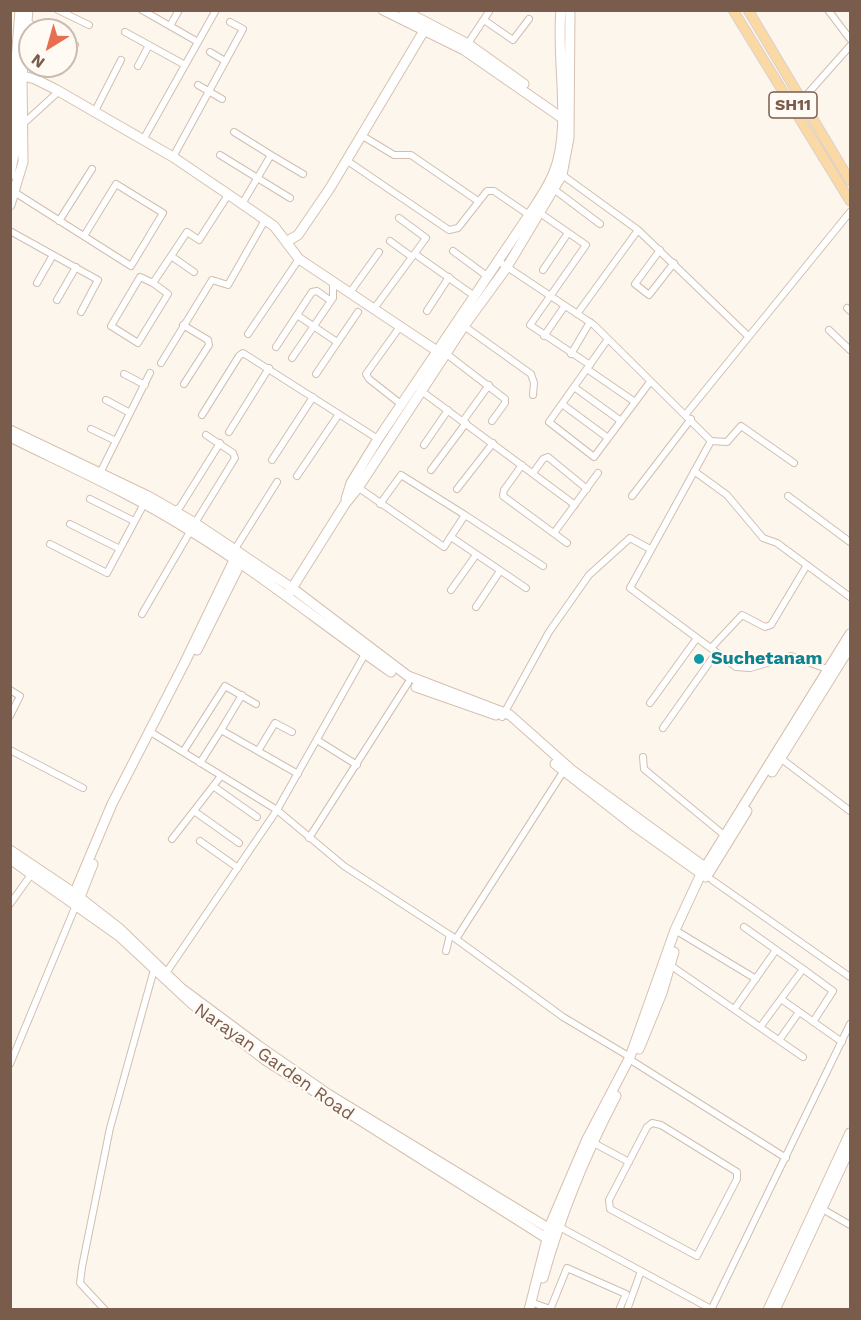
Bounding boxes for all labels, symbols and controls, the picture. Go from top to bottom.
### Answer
north arrow [18,18,78,78]
text: N [28,50,49,72]
road number: SH11 [769,92,817,118]
place label: Suchetanam [711,648,822,670]
marker: Suchetanam [692,652,706,666]
street label: Narayan Garden Road [190,999,358,1125]

